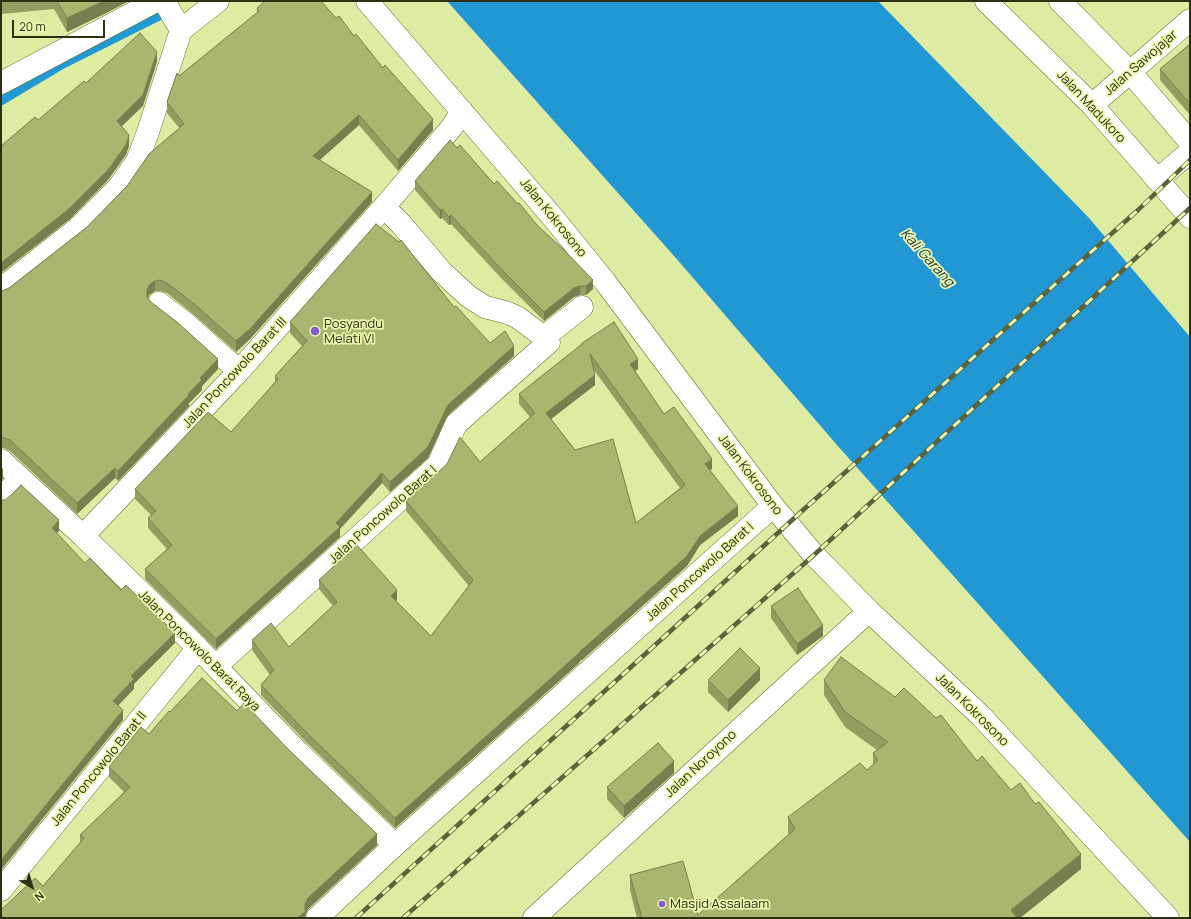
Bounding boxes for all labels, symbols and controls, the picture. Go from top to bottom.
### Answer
scale bar [14,12,107,38]
text: 20 m [19,18,46,35]
street label: Jalan Sawojajar [1101,27,1181,99]
street label: Jalan Madukoro [1053,67,1129,147]
street label: Jalan Kokrosono [516,175,590,261]
water label: Kali Garang [897,226,957,290]
street label: Jalan Poncowolo Barat III [180,314,290,432]
place label: Posyandu Melati VI [324,316,383,347]
marker: Posyandu Melati VI [309,325,321,337]
street label: Jalan Kokrosono [715,431,785,519]
street label: Jalan Poncowolo Barat I [326,462,440,568]
street label: Jalan Poncowolo Barat I [643,519,757,625]
street label: Jalan Poncowolo Barat Raya [135,587,263,715]
street label: Jalan Kokrosono [932,670,1012,750]
street label: Jalan Poncowolo Barat II [48,709,150,829]
street label: Jalan Noroyono [662,727,740,801]
north arrow [12,867,52,907]
text: N [32,889,47,905]
place label: Masjid Assalaam [670,896,769,912]
marker: Masjid Assalaam [657,899,667,909]

